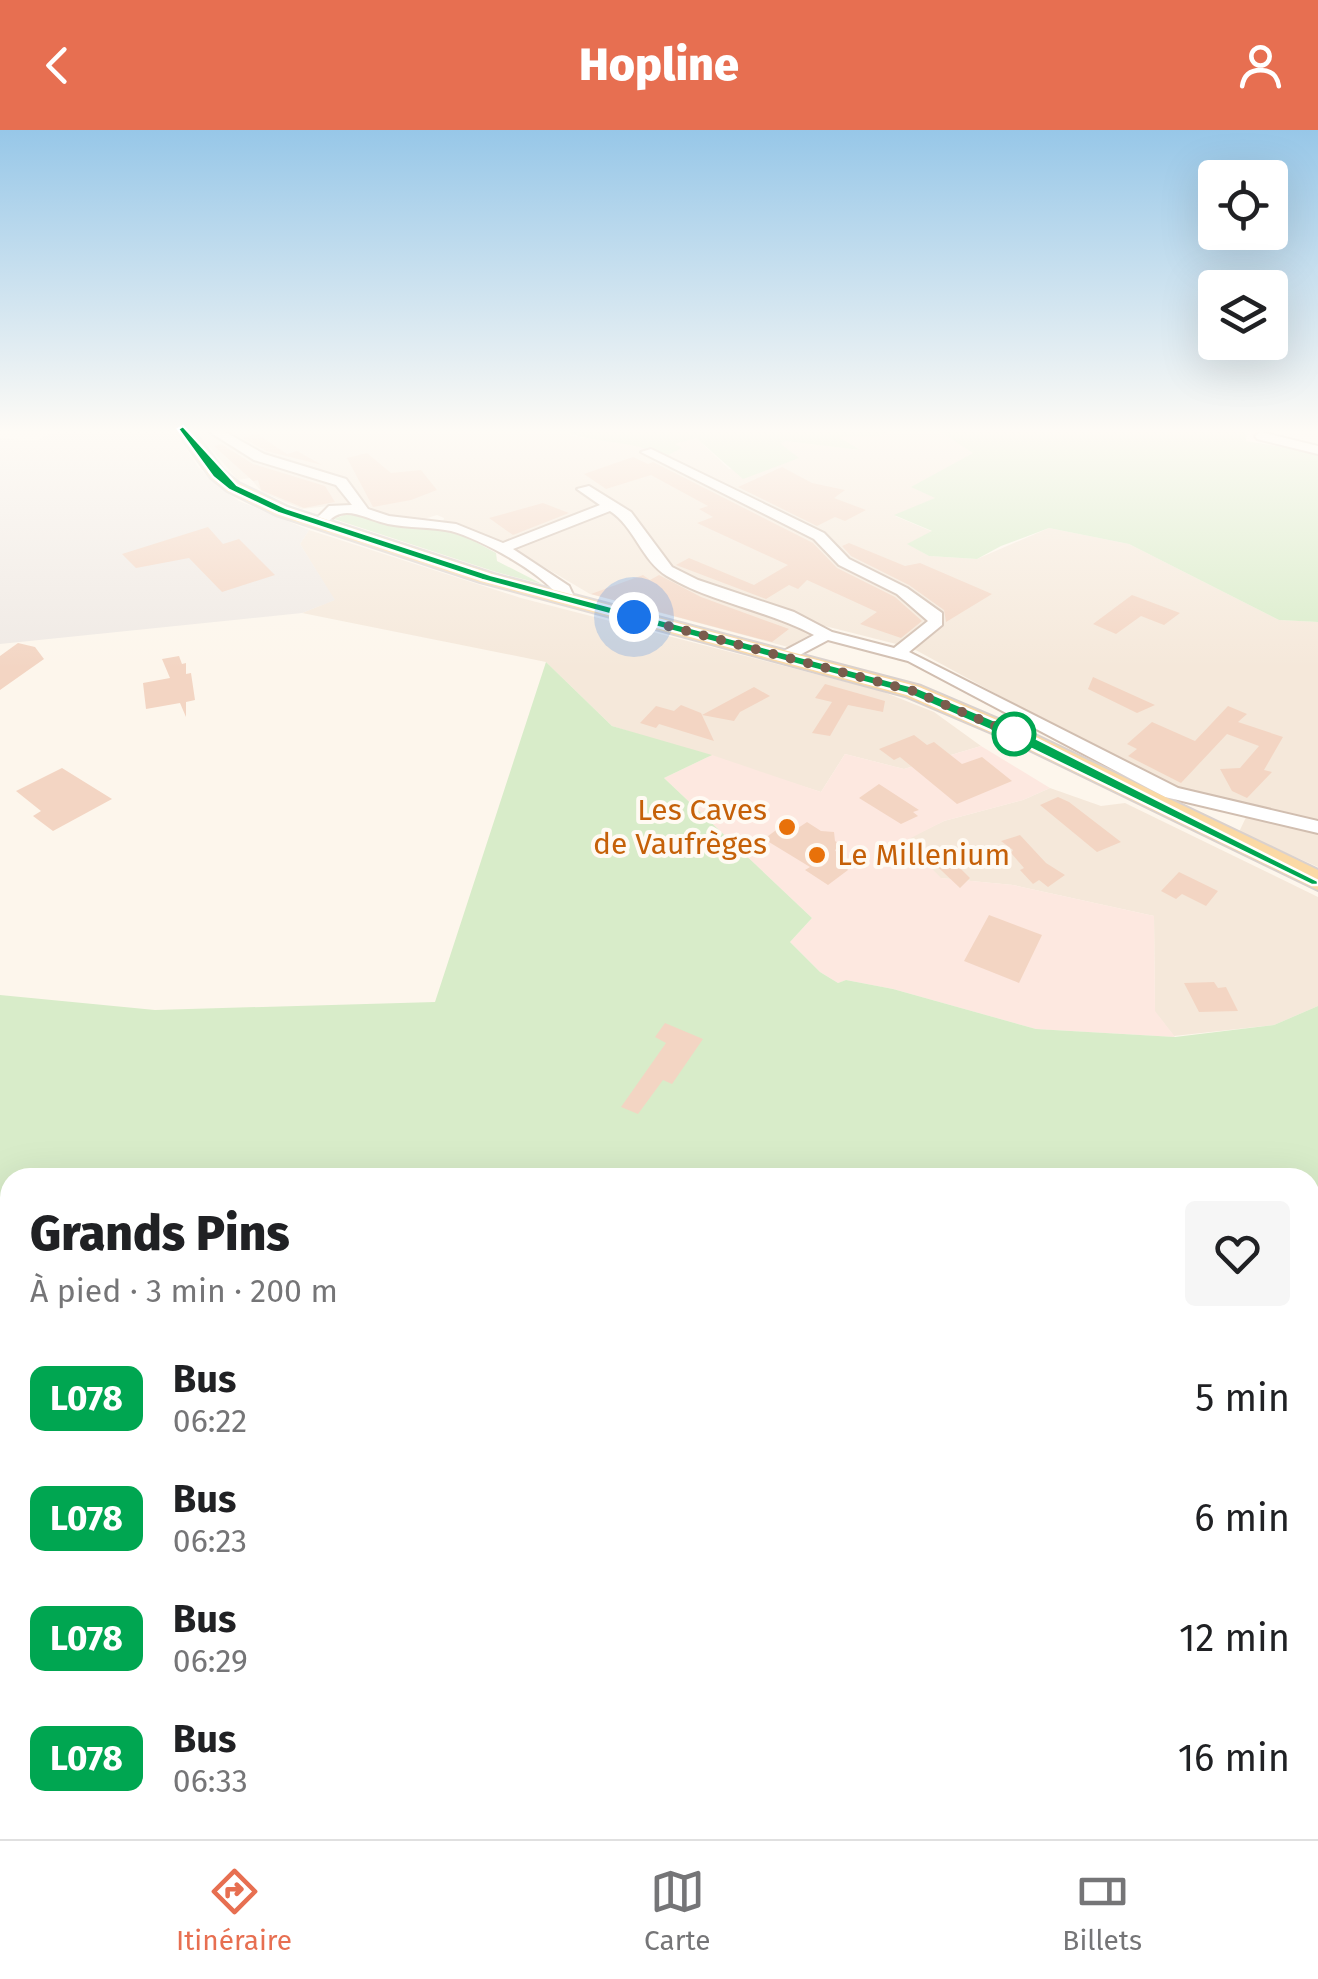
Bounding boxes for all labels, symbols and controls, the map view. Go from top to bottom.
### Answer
icon: back [30,38,85,93]
text: Hopline [579,38,739,92]
icon: person [1233,38,1288,93]
map controls [1198,160,1288,360]
button: locate [1198,160,1288,250]
button: layers [1198,270,1288,360]
your location [609,592,659,642]
unlabelled marker [993,713,1035,755]
place label: Les Caves de Vaufrèges [593,792,767,862]
marker: Les Caves de Vaufrèges [776,816,798,838]
place label: Le Millenium [837,837,1010,873]
marker: Le Millenium [806,844,828,866]
button: heart [1185,1201,1290,1306]
text: Grands Pins [30,1205,290,1263]
text: À pied · 3 min · 200 m [30,1272,338,1310]
text: Bus [173,1356,236,1402]
text: 5 min [1195,1375,1290,1421]
text: L078 [50,1377,123,1419]
text: 06:22 [173,1402,247,1440]
text: Bus [173,1476,236,1522]
text: 6 min [1194,1495,1290,1541]
text: L078 [50,1497,123,1539]
text: 06:23 [173,1522,247,1560]
text: Bus [173,1596,236,1642]
text: 12 min [1179,1615,1290,1661]
text: L078 [50,1617,123,1659]
text: 06:29 [173,1642,248,1680]
text: Bus [173,1716,236,1762]
text: 16 min [1178,1735,1290,1781]
text: L078 [50,1737,123,1779]
text: 06:33 [173,1762,248,1800]
tab: Itinéraire [176,1864,292,1957]
tab: Carte [644,1864,710,1957]
tab: Billets [1062,1864,1142,1957]

